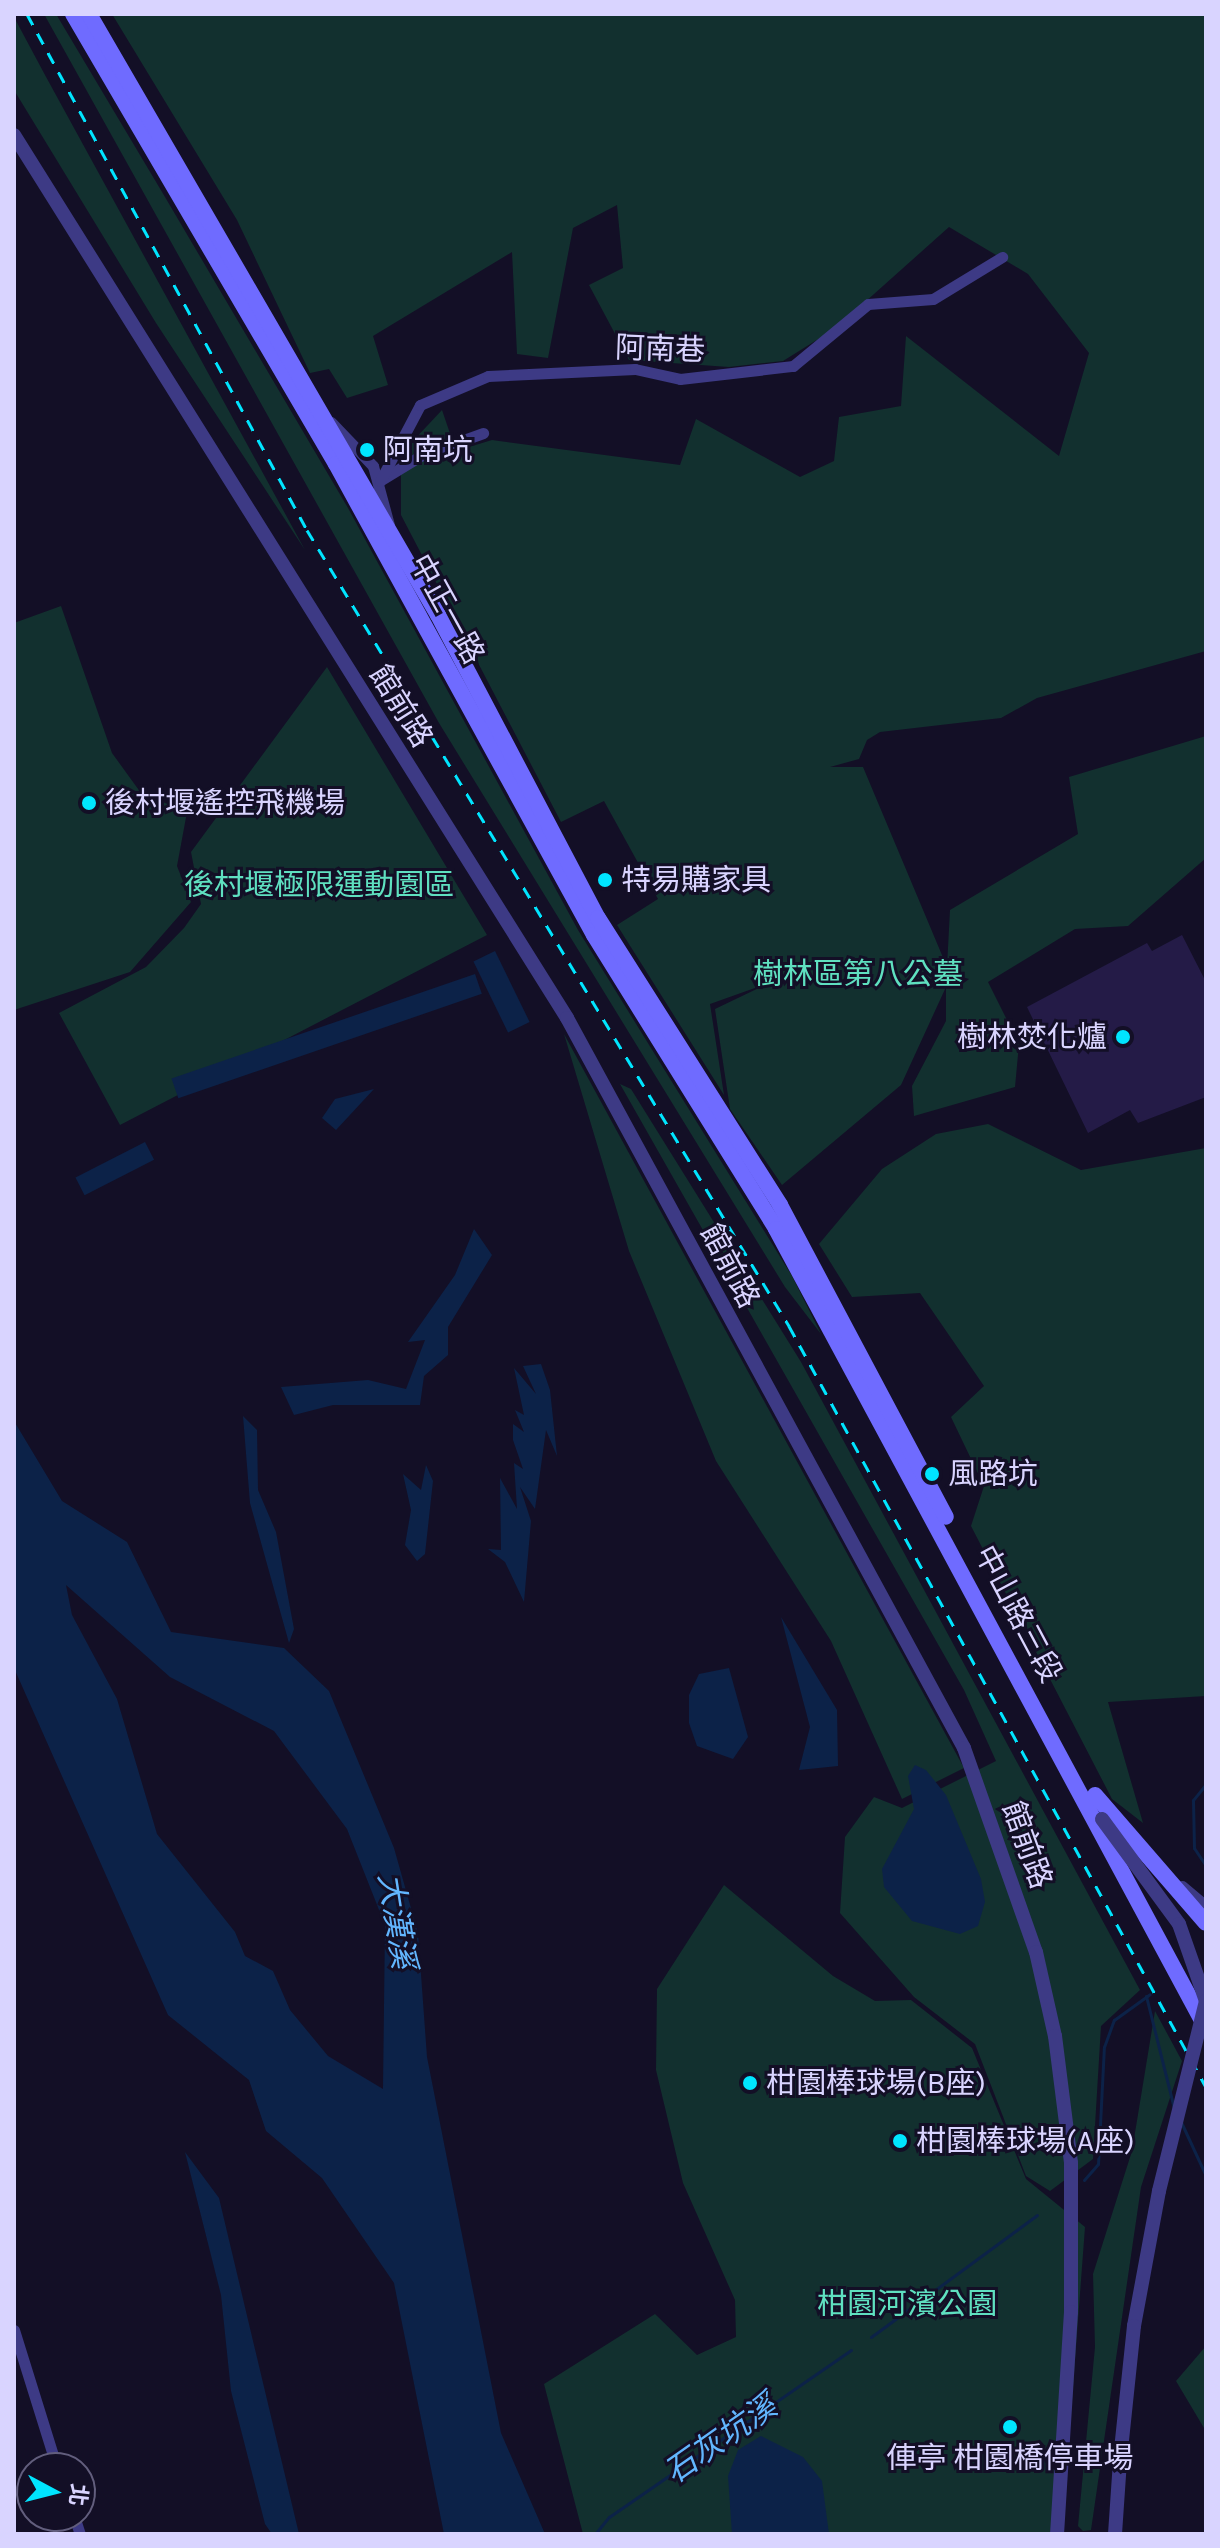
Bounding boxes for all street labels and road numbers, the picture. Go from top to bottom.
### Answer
street label: 阿南巷 [614,329,706,369]
street label: 中正一路 [402,548,492,670]
street label: 館前路 [362,658,440,754]
street label: 館前路 [693,1218,767,1314]
street label: 中山路三段 [967,1539,1069,1689]
street label: 館前路 [995,1797,1059,1893]

